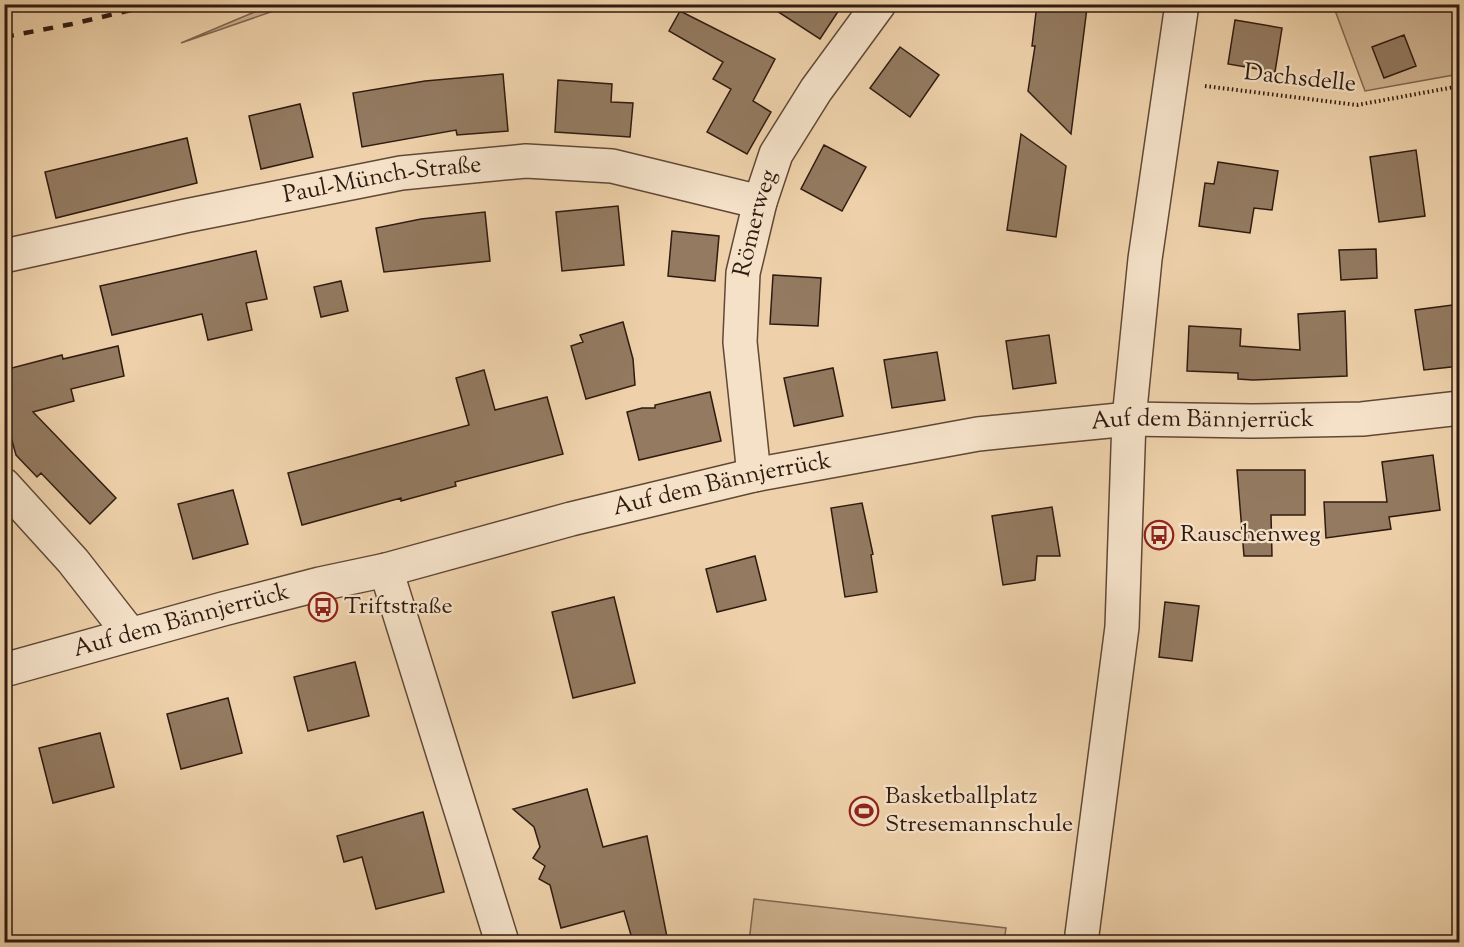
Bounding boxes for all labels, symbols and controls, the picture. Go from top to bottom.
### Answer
street label: Dachsdelle [1242,56,1358,102]
street label: Paul-Münch-Straße [280,148,483,213]
street label: Römerweg [726,165,787,280]
street label: Auf dem Bännjerrück [1089,402,1314,440]
street label: Auf dem Bännjerrück [609,444,834,525]
place label: Rauschenweg [1180,518,1321,552]
bus stop icon: Rauschenweg [1143,519,1175,551]
street label: Auf dem Bännjerrück [69,576,293,667]
place label: Triftstraße [344,590,453,624]
bus stop icon: Triftstraße [307,591,339,623]
place label: Basketballplatz Stresemannschule [885,780,1073,842]
sports icon: Basketballplatz Stresemannschule [848,795,880,827]

